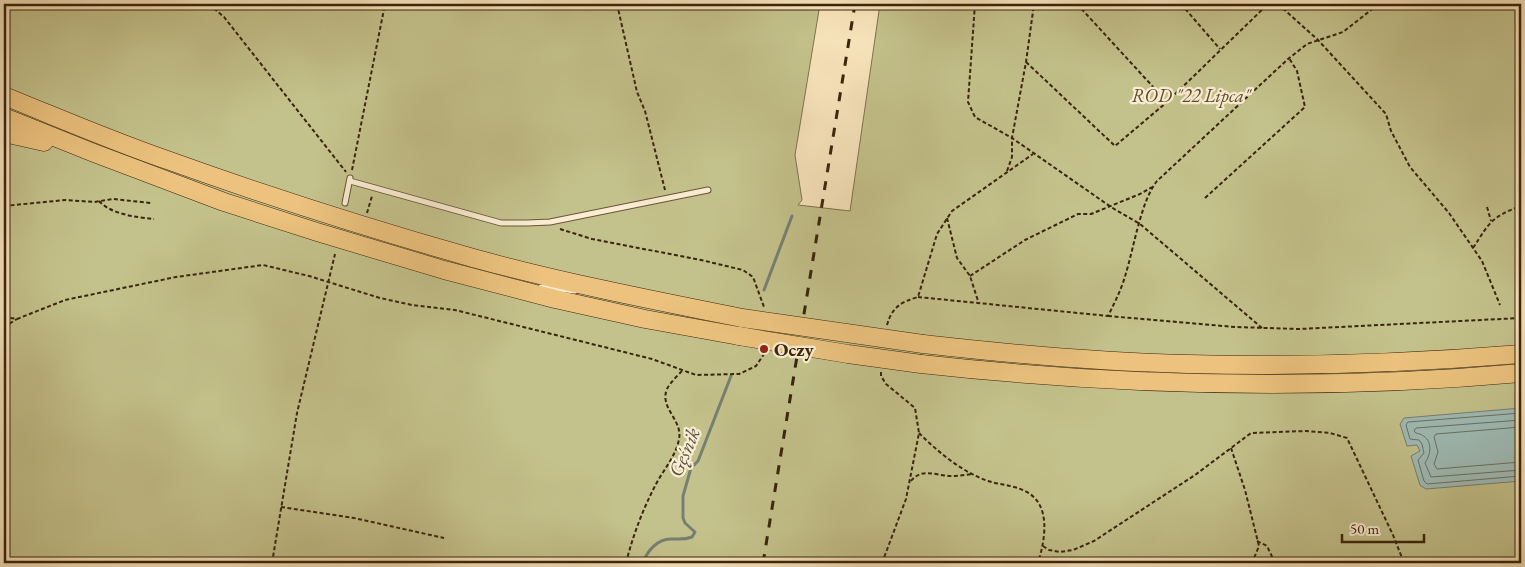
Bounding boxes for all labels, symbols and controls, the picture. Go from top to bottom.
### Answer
park label: ROD "22 Lipca" [1132,83,1252,108]
place label: Oczy [774,337,814,362]
marker: Oczy [758,343,770,355]
water label: Gęśnik [662,423,706,481]
scale bar [1342,512,1425,544]
text: 50 m [1350,519,1379,538]

